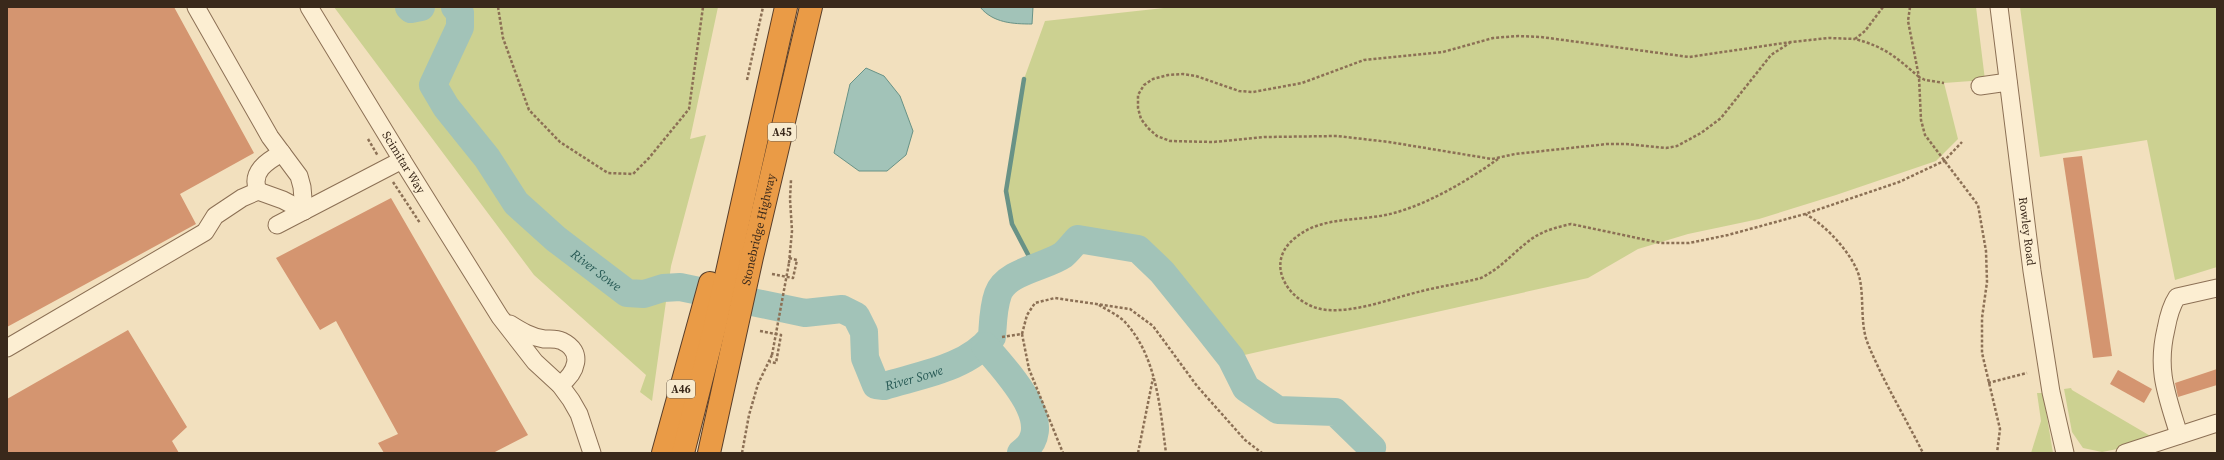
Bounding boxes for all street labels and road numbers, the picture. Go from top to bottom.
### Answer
road number: A45 [768,123,796,141]
street label: Scimitar Way [378,128,429,197]
street label: Stonebridge Highway [738,171,780,287]
street label: Rowley Road [2015,196,2039,267]
road number: A46 [667,380,695,398]

